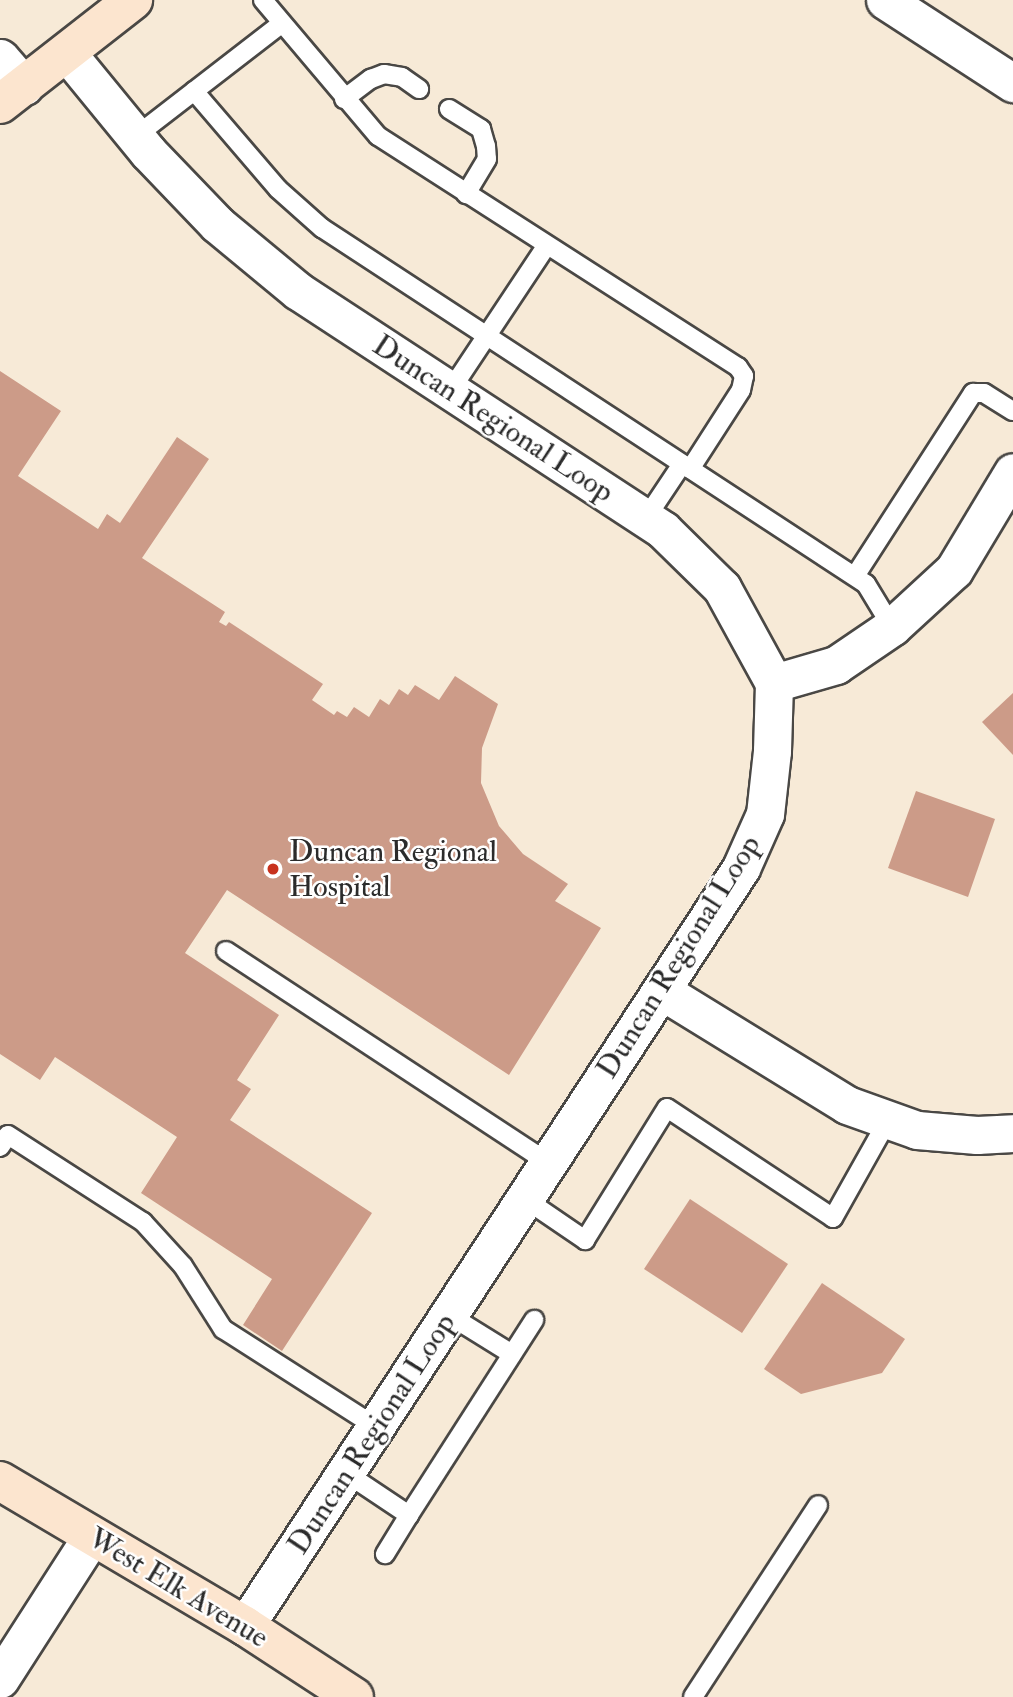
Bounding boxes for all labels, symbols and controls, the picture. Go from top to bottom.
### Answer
street label: Duncan Regional Loop [366,328,620,510]
street label: Duncan Regional Loop [590,829,768,1085]
place label: Duncan Regional Hospital [289,834,497,904]
marker: Duncan Regional Hospital [263,859,283,879]
street label: Duncan Regional Loop [281,1307,463,1561]
street label: West Elk Avenue [82,1520,274,1656]

